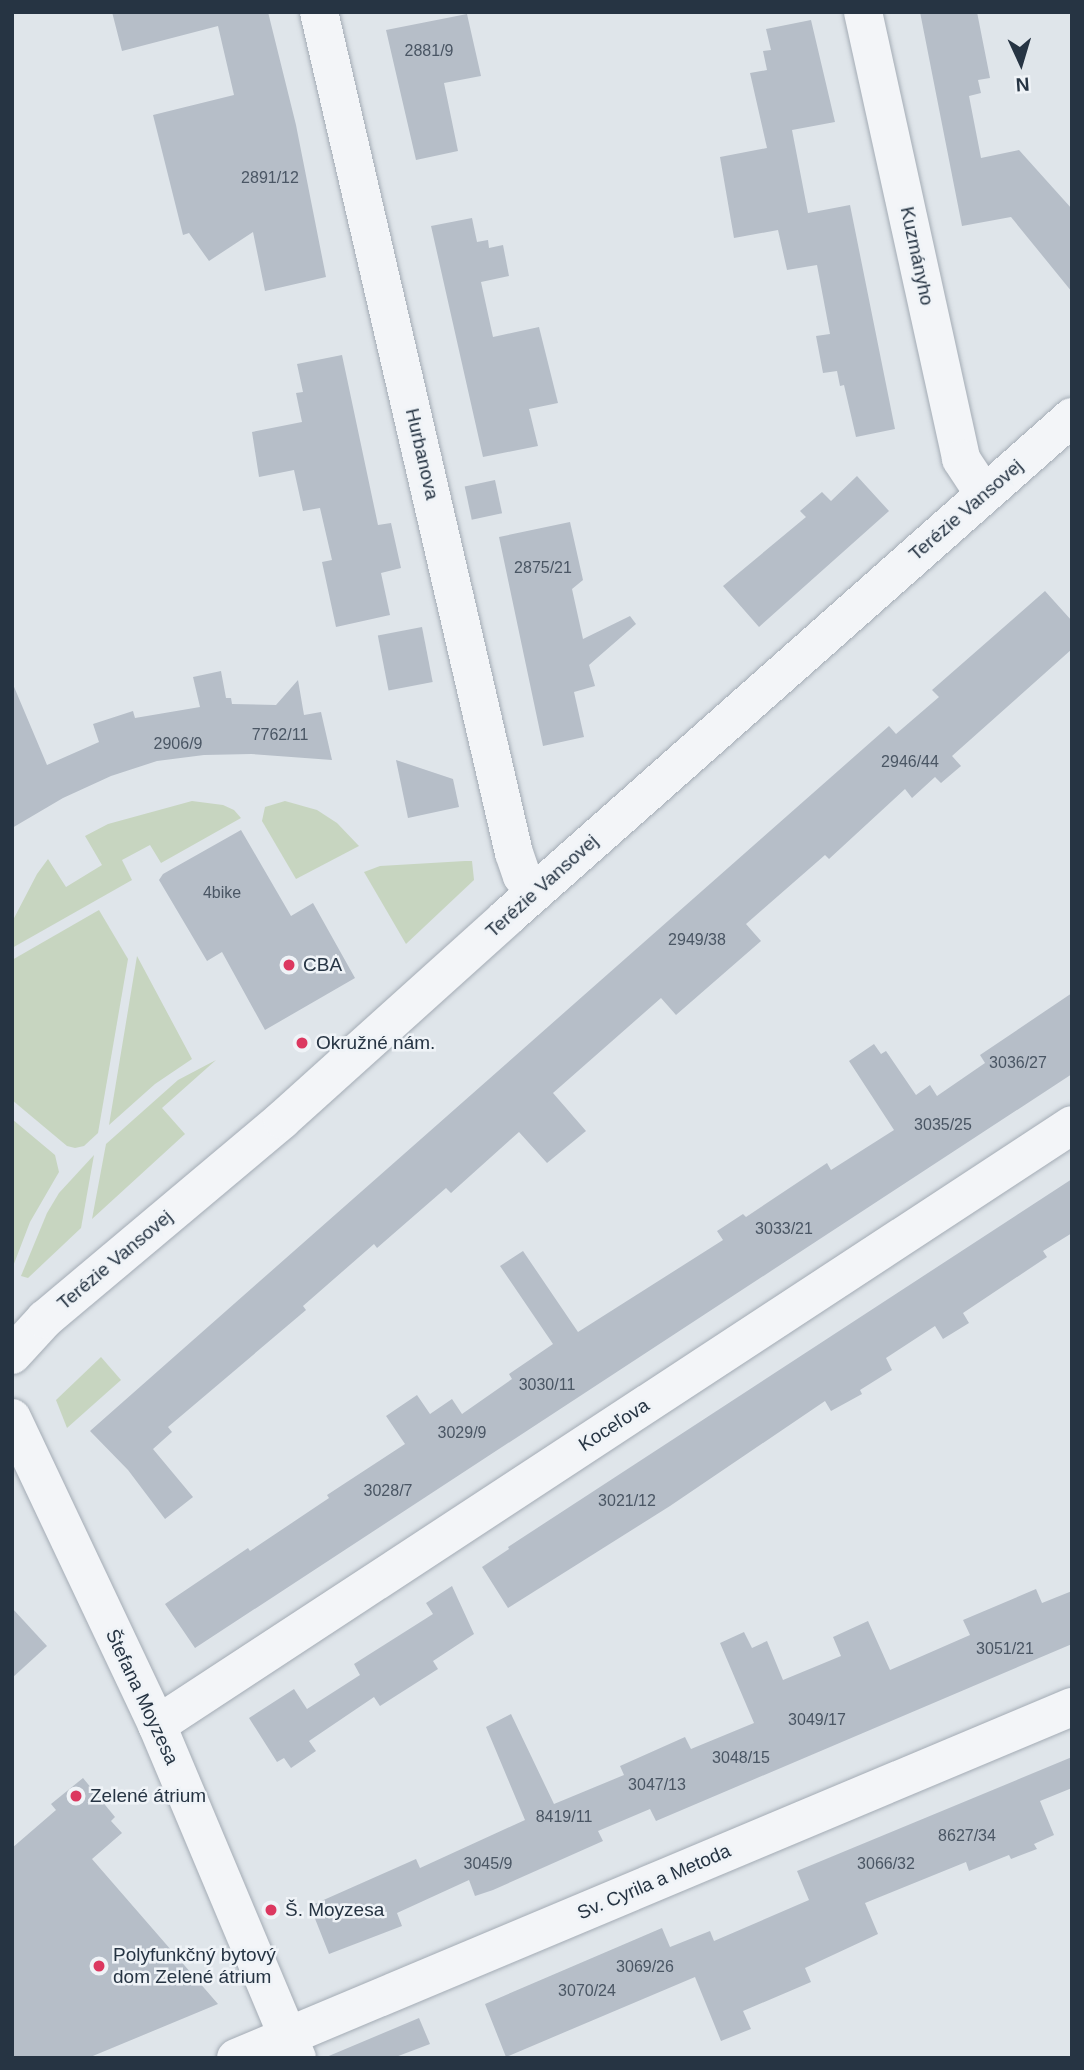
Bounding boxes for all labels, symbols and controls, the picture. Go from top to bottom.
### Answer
north arrow [986,28,1056,98]
house number: 2881/9 [405,41,453,61]
text: N [1015,73,1030,95]
house number: 2891/12 [241,168,299,188]
street label: Kuzmányho [895,205,939,307]
street label: Hurbanova [400,406,444,502]
street label: Terézie Vansovej [904,454,1028,566]
house number: 2875/21 [514,558,572,578]
house number: 7762/11 [252,725,308,745]
house number: 2906/9 [154,734,202,754]
house number: 2946/44 [881,752,939,772]
street label: Terézie Vansovej [481,830,603,942]
house number: 4bike [203,883,241,903]
house number: 2949/38 [668,930,726,950]
place label: CBA [303,954,342,976]
marker: CBA [281,957,297,973]
place label: Okružné nám. [316,1032,435,1054]
marker: Okružné nám. [294,1035,310,1051]
house number: 3036/27 [989,1053,1047,1073]
house number: 3035/25 [914,1115,972,1135]
street label: Terézie Vansovej [53,1205,177,1315]
house number: 3033/21 [755,1219,813,1239]
house number: 3030/11 [519,1375,575,1395]
street label: Koceľova [574,1394,654,1456]
house number: 3029/9 [438,1423,486,1443]
house number: 3028/7 [364,1481,412,1501]
house number: 3021/12 [598,1491,656,1511]
street label: Štefana Moyzesa [101,1626,183,1768]
house number: 3051/21 [976,1639,1034,1659]
house number: 3049/17 [788,1710,846,1730]
house number: 3048/15 [712,1748,770,1768]
house number: 3047/13 [628,1775,686,1795]
place label: Zelené átrium [90,1785,206,1807]
marker: Zelené átrium [68,1788,84,1804]
house number: 8419/11 [536,1807,592,1827]
house number: 8627/34 [938,1826,996,1846]
street label: Sv. Cyrila a Metoda [574,1839,734,1925]
house number: 3045/9 [464,1854,512,1874]
house number: 3066/32 [857,1854,915,1874]
place label: Š. Moyzesa [285,1899,384,1921]
marker: Š. Moyzesa [263,1902,279,1918]
place label: Polyfunkčný bytový dom Zelené átrium [113,1944,276,1988]
house number: 3069/26 [616,1957,674,1977]
marker: Polyfunkčný bytový dom Zelené átrium [91,1958,107,1974]
house number: 3070/24 [558,1981,616,2001]

